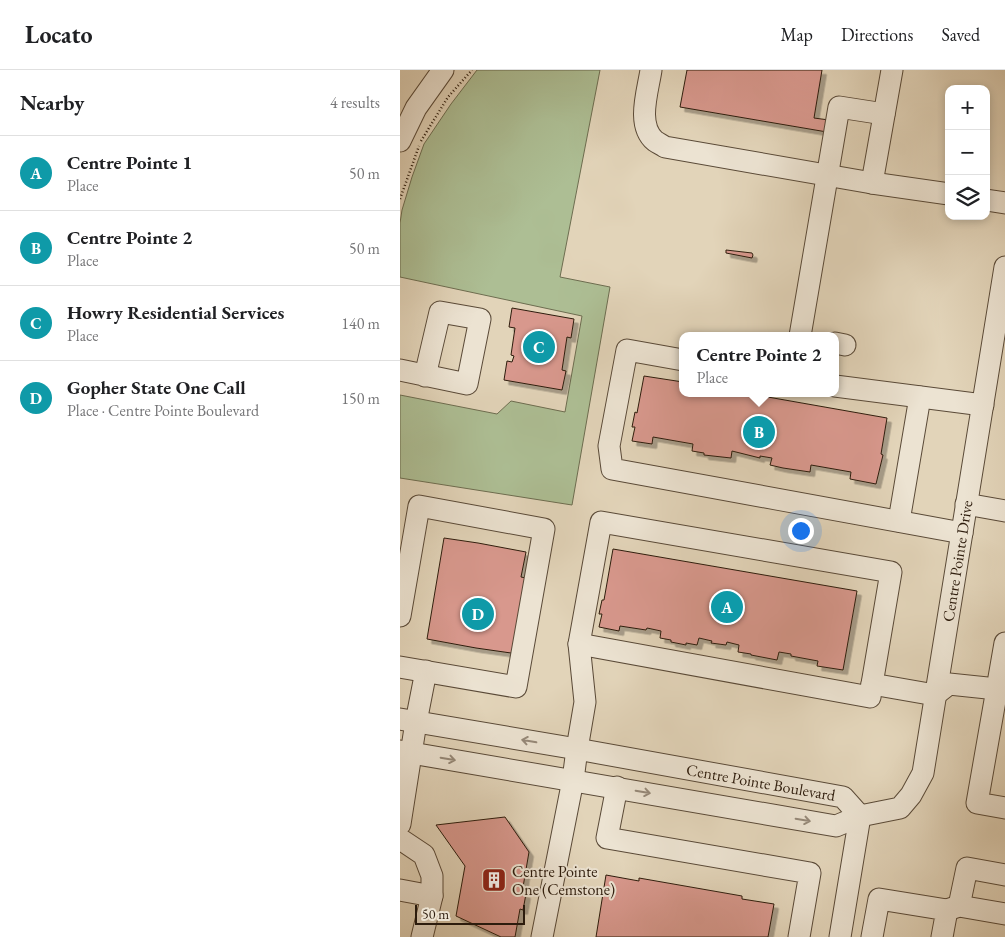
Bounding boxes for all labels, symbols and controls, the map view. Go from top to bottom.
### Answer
text: Locato [25,19,93,50]
text: Map [781,23,813,46]
text: Directions [841,23,913,46]
text: Saved [941,23,980,46]
map controls [945,85,990,220]
button: + [945,85,990,130]
text: Nearby [20,89,84,116]
text: 4 results [330,92,380,113]
button: − [945,130,990,175]
text: Centre Pointe 1 [67,150,192,175]
text: A [30,163,42,184]
text: 50 m [349,163,380,184]
text: Place [67,175,99,196]
button: layers [945,175,990,220]
text: Centre Pointe 2 [67,225,192,250]
text: B [31,238,41,259]
text: 50 m [349,238,380,259]
text: Place [67,250,99,271]
text: Howry Residential Services [67,300,284,325]
text: C [30,313,42,334]
text: 140 m [341,313,380,334]
text: Place [67,325,99,346]
pin: C [523,328,555,366]
popup [679,332,839,397]
text: Centre Pointe 2 [696,342,822,367]
text: Place [696,367,728,388]
text: Gopher State One Call [67,375,246,400]
text: D [30,388,42,409]
text: 150 m [341,388,380,409]
text: Place · Centre Pointe Boulevard [67,400,259,421]
pin: B [743,413,775,451]
street label: Centre Pointe Drive [938,499,977,623]
your location [788,518,814,544]
pin: A [711,588,743,626]
pin: D [462,595,494,633]
one-way arrow [521,735,537,745]
one-way arrow [440,754,456,764]
street label: Centre Pointe Boulevard [685,759,838,806]
one-way arrow [634,787,650,797]
one-way arrow [794,815,810,825]
place label: Centre Pointe One (Cemstone) [512,861,615,900]
building icon: Centre Pointe One (Cemstone) [481,867,507,893]
scale bar [415,902,525,925]
text: 50 m [422,905,449,923]

